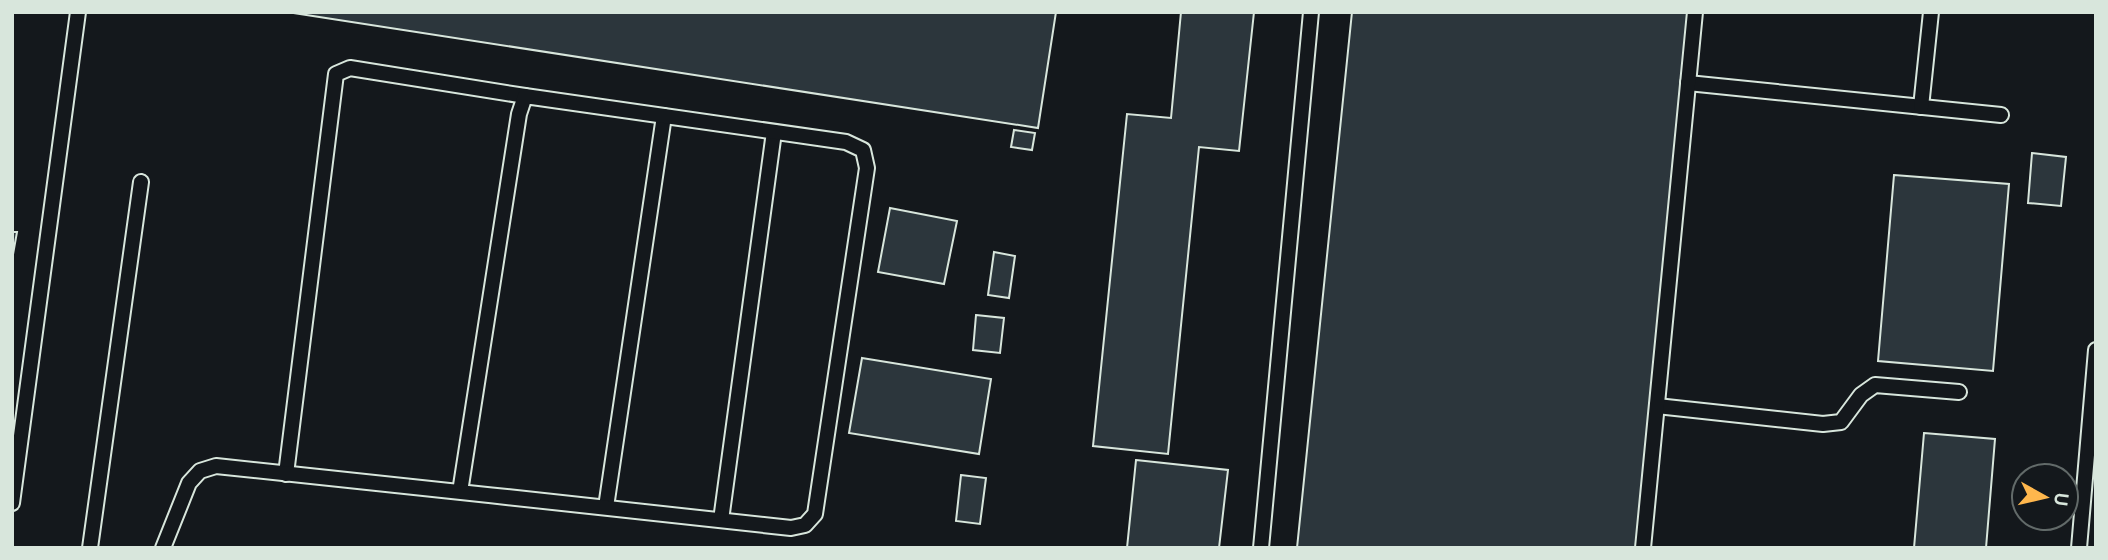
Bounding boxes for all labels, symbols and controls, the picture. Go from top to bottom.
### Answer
north arrow [2010,462,2080,532]
text: U [2048,491,2075,507]

